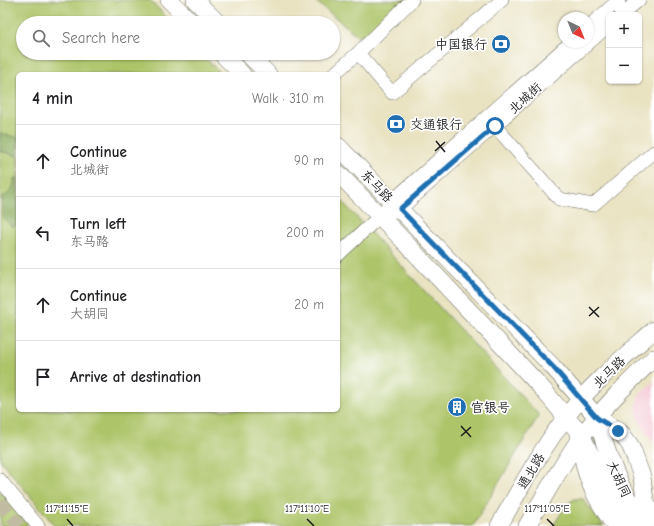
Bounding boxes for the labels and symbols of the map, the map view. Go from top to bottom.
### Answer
north arrow [558,12,594,48]
bank icon: 中国银行 [490,33,512,55]
place label: 中国银行 [435,37,487,52]
street label: 北城街 [505,79,545,117]
bank icon: 交通银行 [385,113,407,135]
place label: 交通银行 [410,117,462,132]
route start [486,117,504,135]
street label: 东马路 [358,167,396,205]
street label: 北马路 [590,353,628,391]
building icon: 官银号 [446,396,468,418]
place label: 官银号 [471,400,510,415]
route end [609,422,627,440]
street label: 通北路 [515,450,547,492]
street label: 大胡同 [604,458,634,500]
text: 117°11'15"E [45,503,89,515]
text: 117°11'10"E [285,503,329,515]
text: 117°11'05"E [524,503,570,515]

